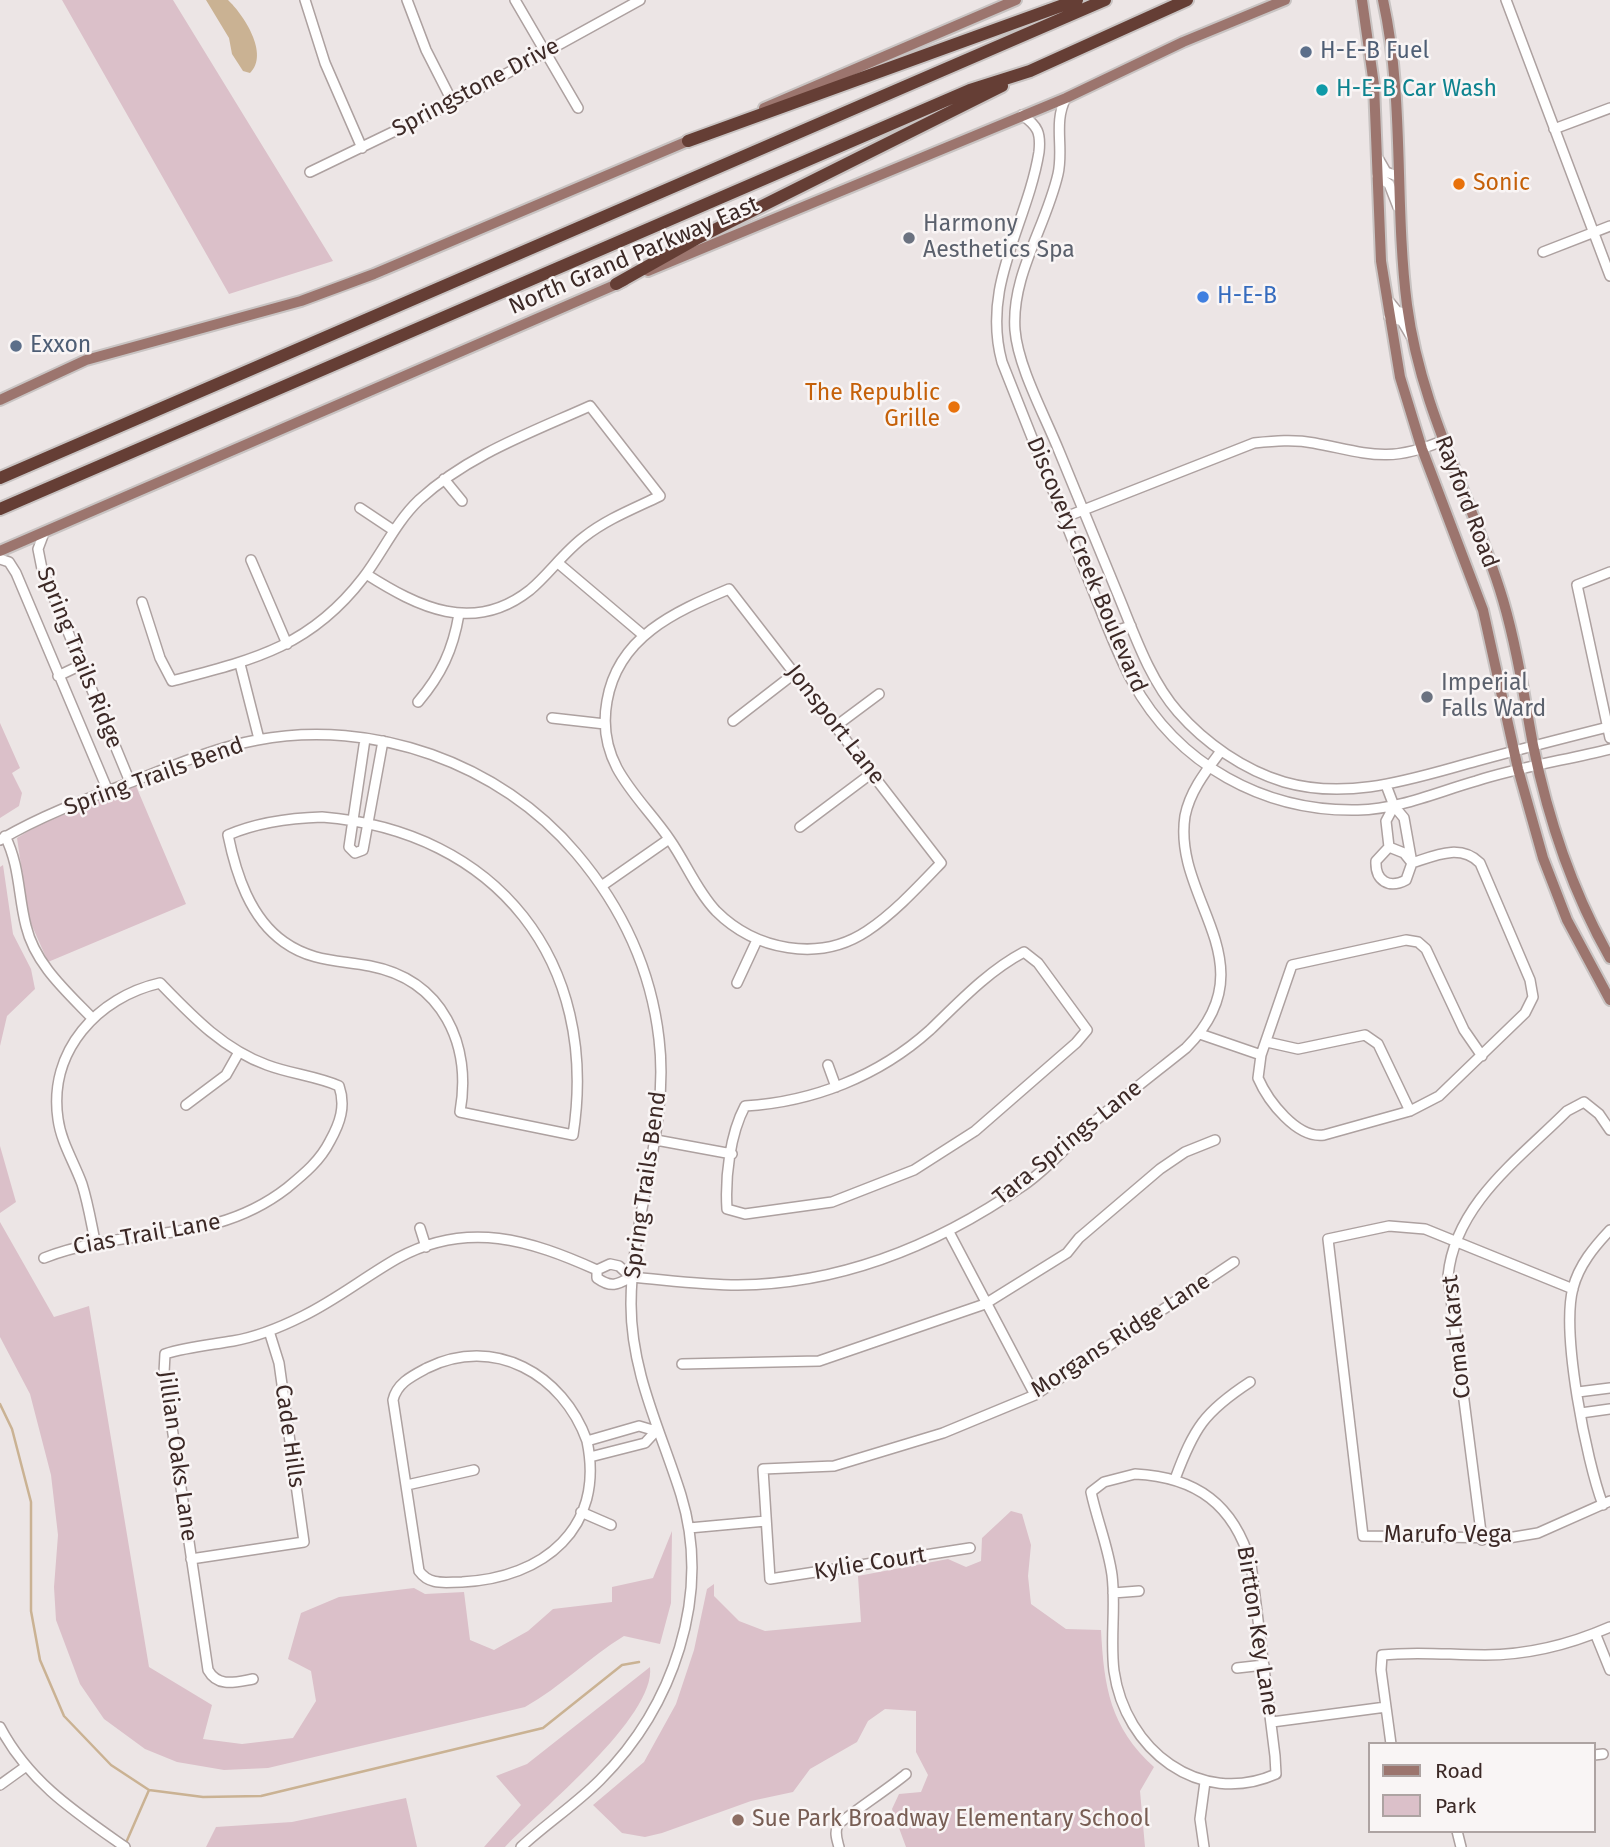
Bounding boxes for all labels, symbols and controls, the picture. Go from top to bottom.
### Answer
street label: Springstone Drive [388,32,564,144]
place label: H-E-B Fuel [1320,38,1429,66]
marker: H-E-B Fuel [1298,44,1314,60]
place label: H-E-B Car Wash [1336,76,1497,104]
marker: H-E-B Car Wash [1314,82,1330,98]
place label: Sonic [1473,170,1530,198]
marker: Sonic [1451,176,1467,192]
street label: North Grand Parkway East [505,191,763,321]
place label: Harmony Aesthetics Spa [923,211,1075,265]
marker: Harmony Aesthetics Spa [901,230,917,246]
place label: H-E-B [1217,283,1277,311]
marker: H-E-B [1195,289,1211,305]
place label: Exxon [30,332,91,360]
marker: Exxon [8,338,24,354]
place label: The Republic Grille [805,380,940,434]
marker: The Republic Grille [946,399,962,415]
street label: Rayford Road [1428,432,1504,572]
street label: Discovery Creek Boulevard [1020,433,1152,697]
street label: Spring Trails Ridge [30,563,128,753]
street label: Jonsport Lane [780,659,890,791]
place label: Imperial Falls Ward [1441,670,1546,724]
marker: Imperial Falls Ward [1419,689,1435,705]
street label: Spring Trails Bend [61,732,247,822]
street label: Tara Springs Lane [988,1075,1148,1211]
street label: Spring Trails Bend [619,1090,673,1280]
street label: Cias Trail Lane [71,1208,223,1262]
street label: Morgans Ridge Lane [1026,1268,1216,1404]
street label: Comal Karst [1437,1274,1477,1400]
street label: Jillian Oaks Lane [151,1369,203,1543]
street label: Cade Hills [268,1383,310,1489]
street label: Marufo Vega [1384,1522,1512,1550]
street label: Kylie Court [812,1542,928,1586]
street label: Birtton Key Lane [1230,1544,1284,1718]
legend [1368,1742,1596,1833]
text: Road [1435,1758,1483,1784]
text: Park [1435,1793,1476,1819]
place label: Sue Park Broadway Elementary School [752,1806,1150,1834]
marker: Sue Park Broadway Elementary School [730,1812,746,1828]

